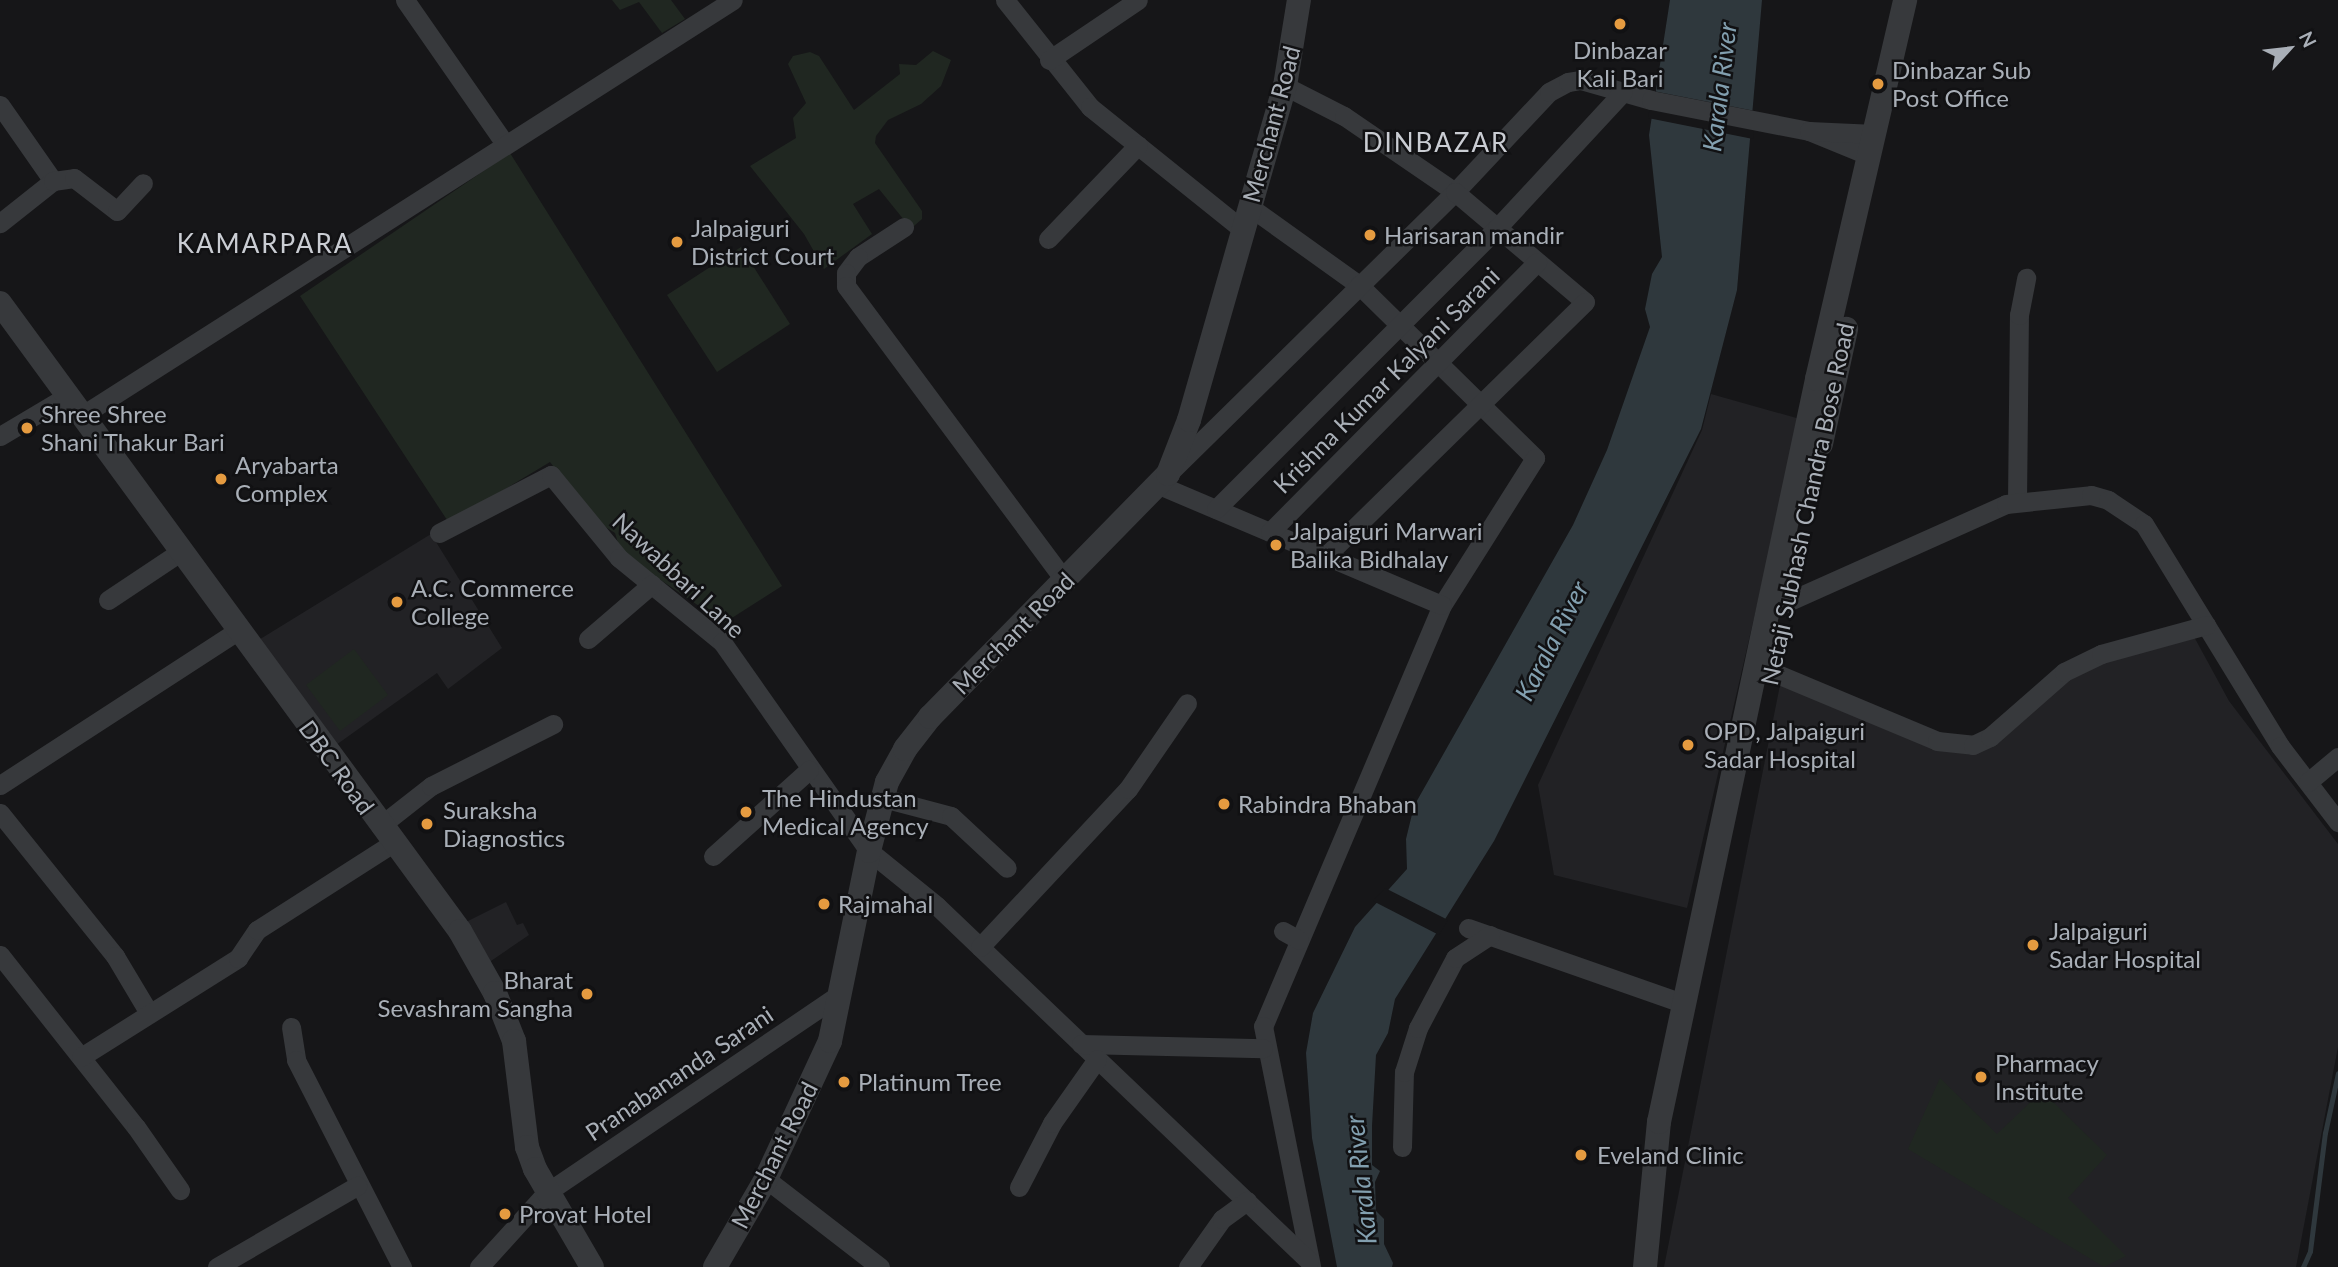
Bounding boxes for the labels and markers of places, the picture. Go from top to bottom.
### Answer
marker: Dinbazar Kali Bari [1612,16,1628,32]
place label: Dinbazar Kali Bari [1573,36,1667,92]
place label: Dinbazar Sub Post Office [1892,56,2032,112]
marker: Dinbazar Sub Post Office [1870,76,1886,92]
place label: Jalpaiguri District Court [691,214,835,270]
place label: Harisaran mandir [1384,221,1564,249]
marker: Harisaran mandir [1362,227,1378,243]
marker: Jalpaiguri District Court [669,234,685,250]
place label: Shree Shree Shani Thakur Bari [41,400,226,456]
marker: Shree Shree Shani Thakur Bari [19,420,35,436]
place label: Aryabarta Complex [235,451,339,507]
marker: Aryabarta Complex [213,471,229,487]
place label: Jalpaiguri Marwari Balika Bidhalay [1290,517,1483,573]
marker: Jalpaiguri Marwari Balika Bidhalay [1268,537,1284,553]
place label: A.C. Commerce College [411,574,574,630]
marker: A.C. Commerce College [389,594,405,610]
place label: OPD, Jalpaiguri Sadar Hospital [1704,717,1866,773]
marker: OPD, Jalpaiguri Sadar Hospital [1678,735,1698,755]
place label: The Hindustan Medical Agency [762,784,929,840]
place label: Rabindra Bhaban [1238,790,1417,818]
place label: Suraksha Diagnostics [443,796,565,852]
marker: Rabindra Bhaban [1216,796,1232,812]
marker: The Hindustan Medical Agency [736,802,756,822]
marker: Suraksha Diagnostics [417,814,437,834]
place label: Rajmahal [838,890,933,918]
marker: Rajmahal [816,896,832,912]
place label: Jalpaiguri Sadar Hospital [2049,917,2201,973]
marker: Jalpaiguri Sadar Hospital [2023,935,2043,955]
place label: Bharat Sevashram Sangha [377,966,573,1022]
marker: Bharat Sevashram Sangha [579,986,595,1002]
place label: Pharmacy Institute [1995,1049,2099,1105]
place label: Platinum Tree [858,1068,1002,1096]
marker: Pharmacy Institute [1973,1069,1989,1085]
marker: Platinum Tree [836,1074,852,1090]
place label: Eveland Clinic [1597,1141,1744,1169]
marker: Eveland Clinic [1571,1145,1591,1165]
place label: Provat Hotel [519,1200,652,1228]
marker: Provat Hotel [497,1206,513,1222]

